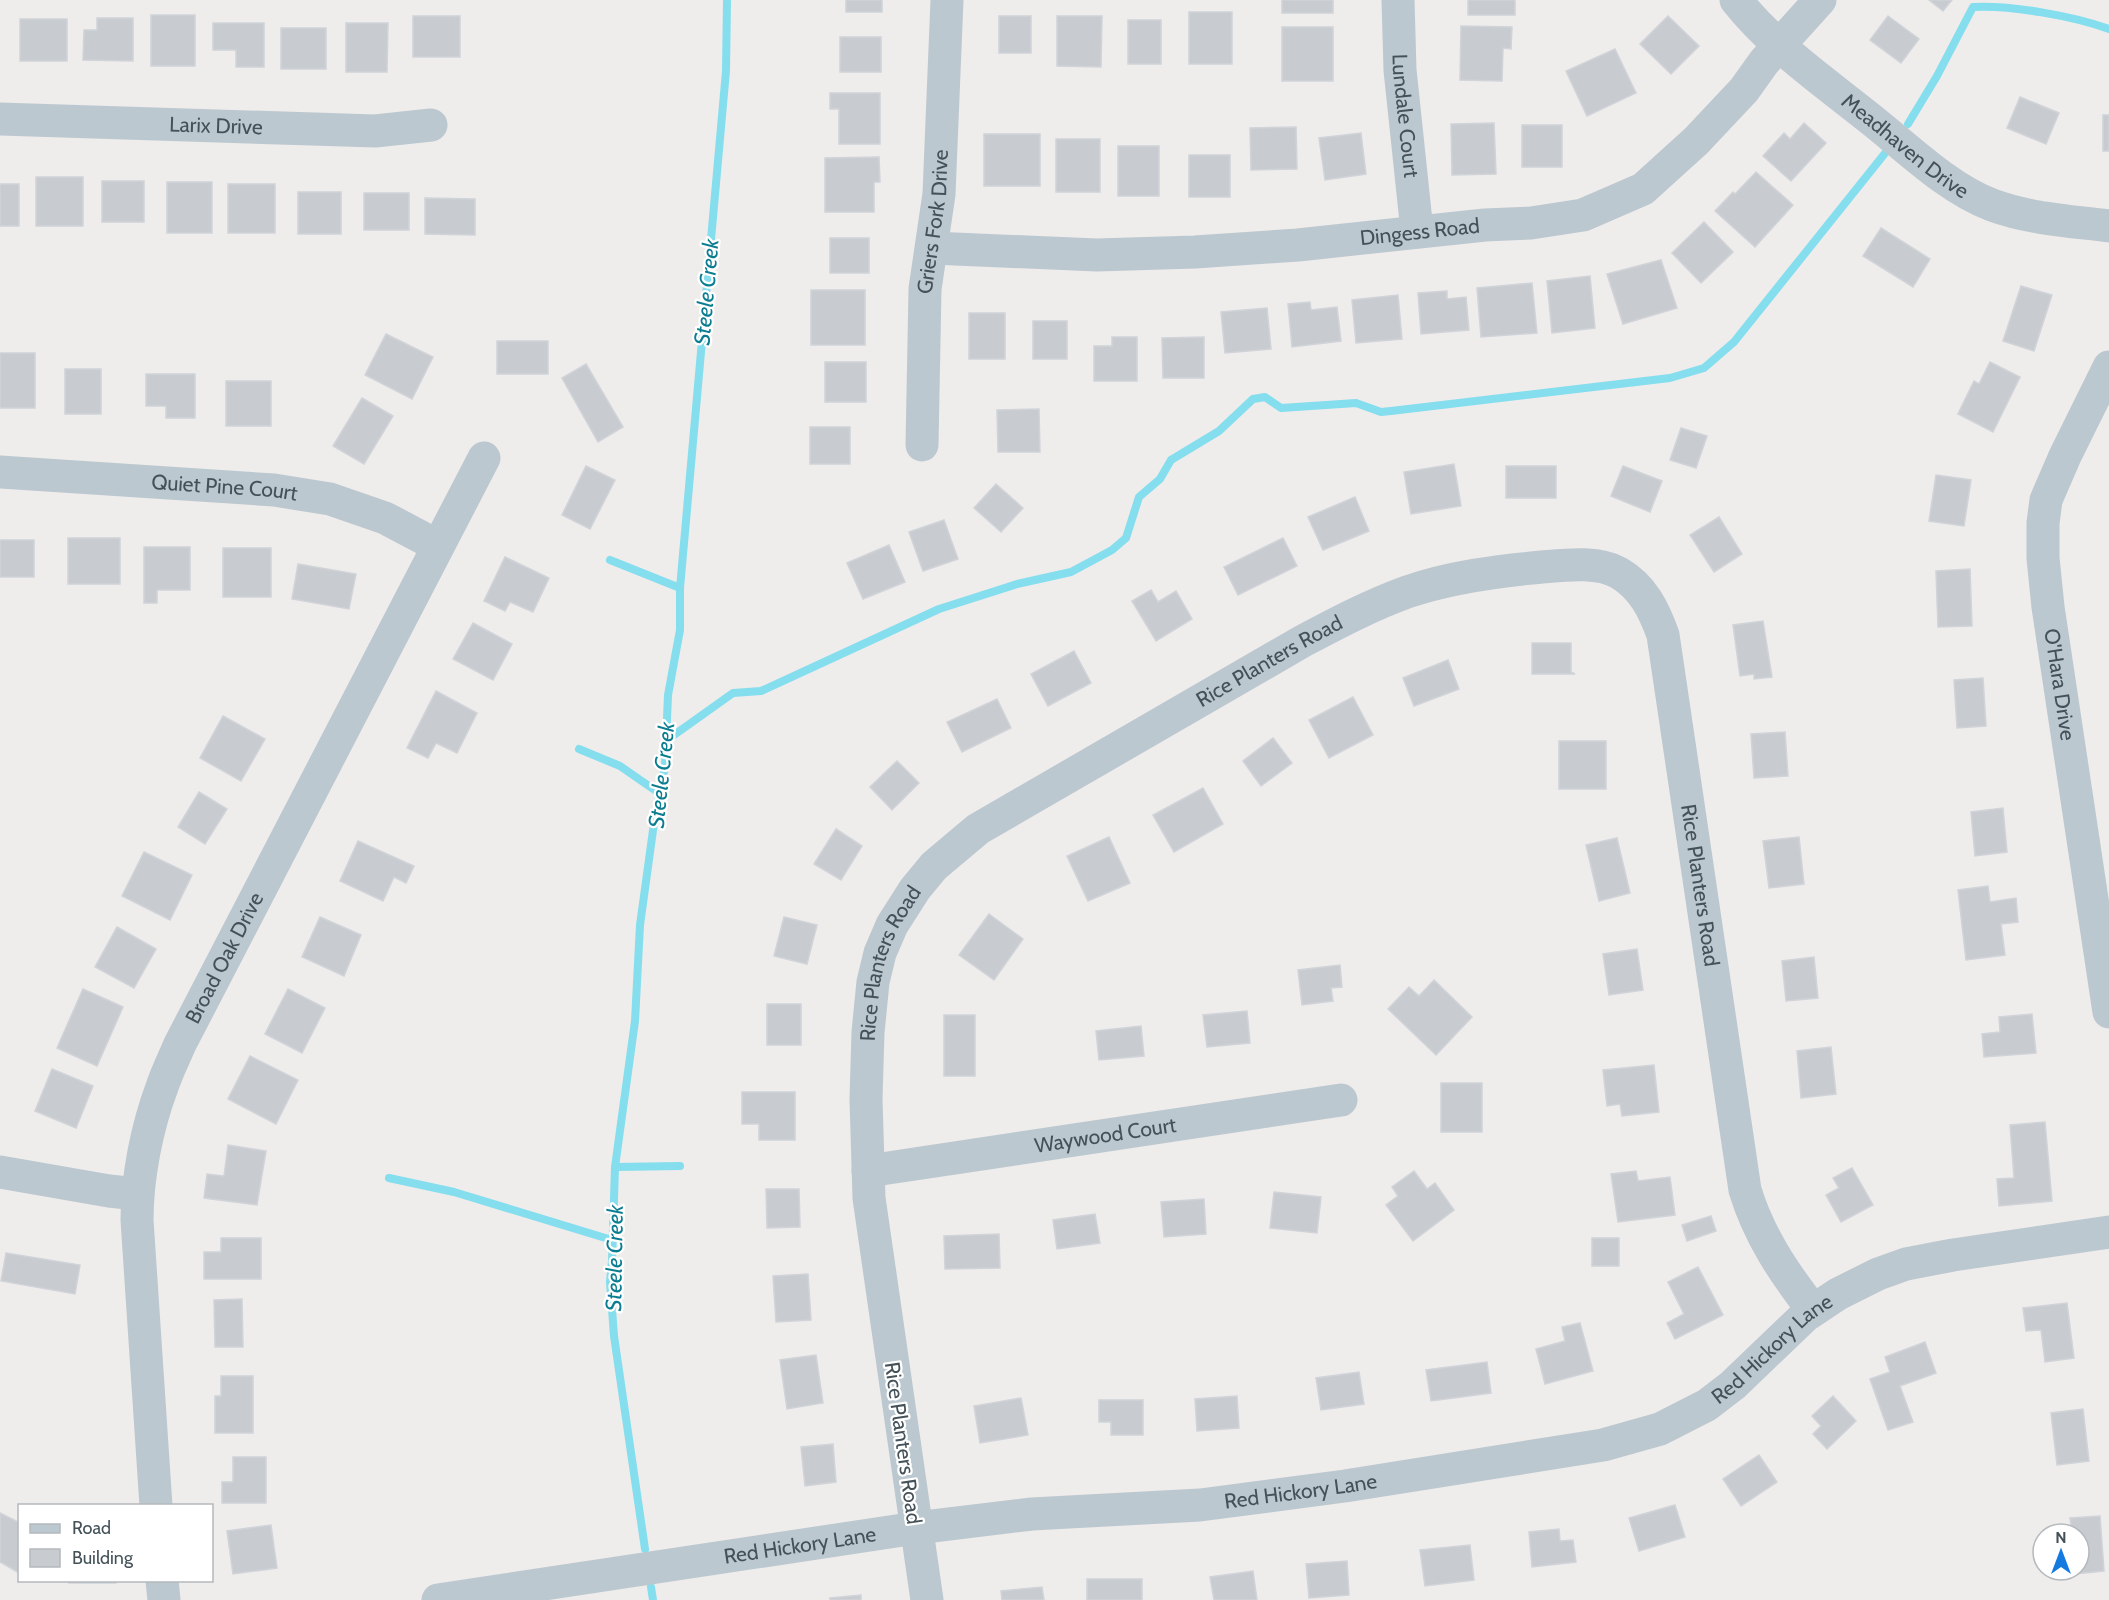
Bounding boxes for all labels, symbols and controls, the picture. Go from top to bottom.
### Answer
street label: Lundale Court [1388,54,1424,179]
street label: Meadhaven Drive [1837,88,1974,203]
street label: Larix Drive [169,111,263,139]
street label: Griers Fork Drive [911,149,953,295]
street label: Dingess Road [1359,213,1481,250]
water label: Steele Creek [688,237,725,346]
street label: Quiet Pine Court [151,469,300,506]
street label: Rice Planters Road [1192,610,1346,712]
street label: O'Hara Drive [2039,627,2081,742]
water label: Steele Creek [642,720,681,829]
street label: Rice Planters Road [1676,802,1725,968]
street label: Rice Planters Road [855,881,926,1042]
street label: Broad Oak Drive [180,888,269,1028]
street label: Waywood Court [1033,1112,1178,1158]
water label: Steele Creek [600,1204,629,1312]
street label: Red Hickory Lane [1706,1288,1837,1409]
street label: Rice Planters Road [880,1360,927,1526]
street label: Red Hickory Lane [1223,1468,1379,1514]
legend [18,1504,213,1582]
text: Road [72,1517,111,1539]
street label: Red Hickory Lane [722,1521,878,1569]
north arrow [2031,1522,2091,1582]
text: N [2055,1528,2067,1547]
text: Building [72,1547,134,1569]

